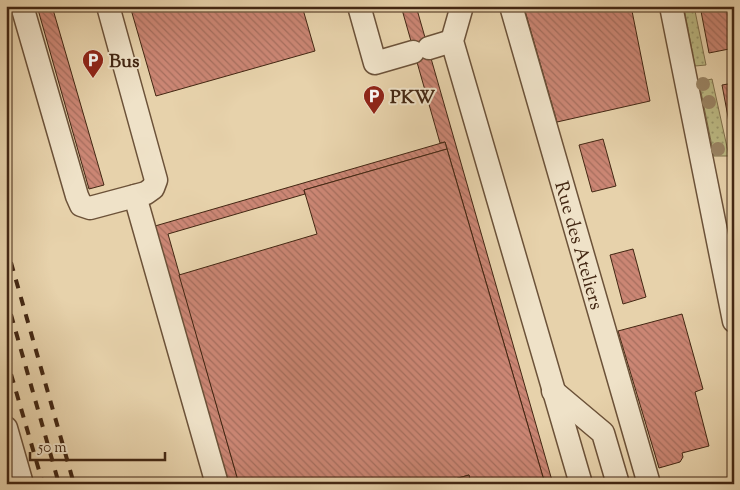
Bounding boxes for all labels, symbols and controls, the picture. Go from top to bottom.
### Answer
parking icon: Bus [81,48,105,79]
place label: Bus [109,49,140,76]
parking icon: PKW [362,84,386,115]
place label: PKW [390,85,436,112]
street label: Rue des Ateliers [546,178,609,313]
scale bar [30,430,165,462]
text: 50 m [37,438,67,459]

